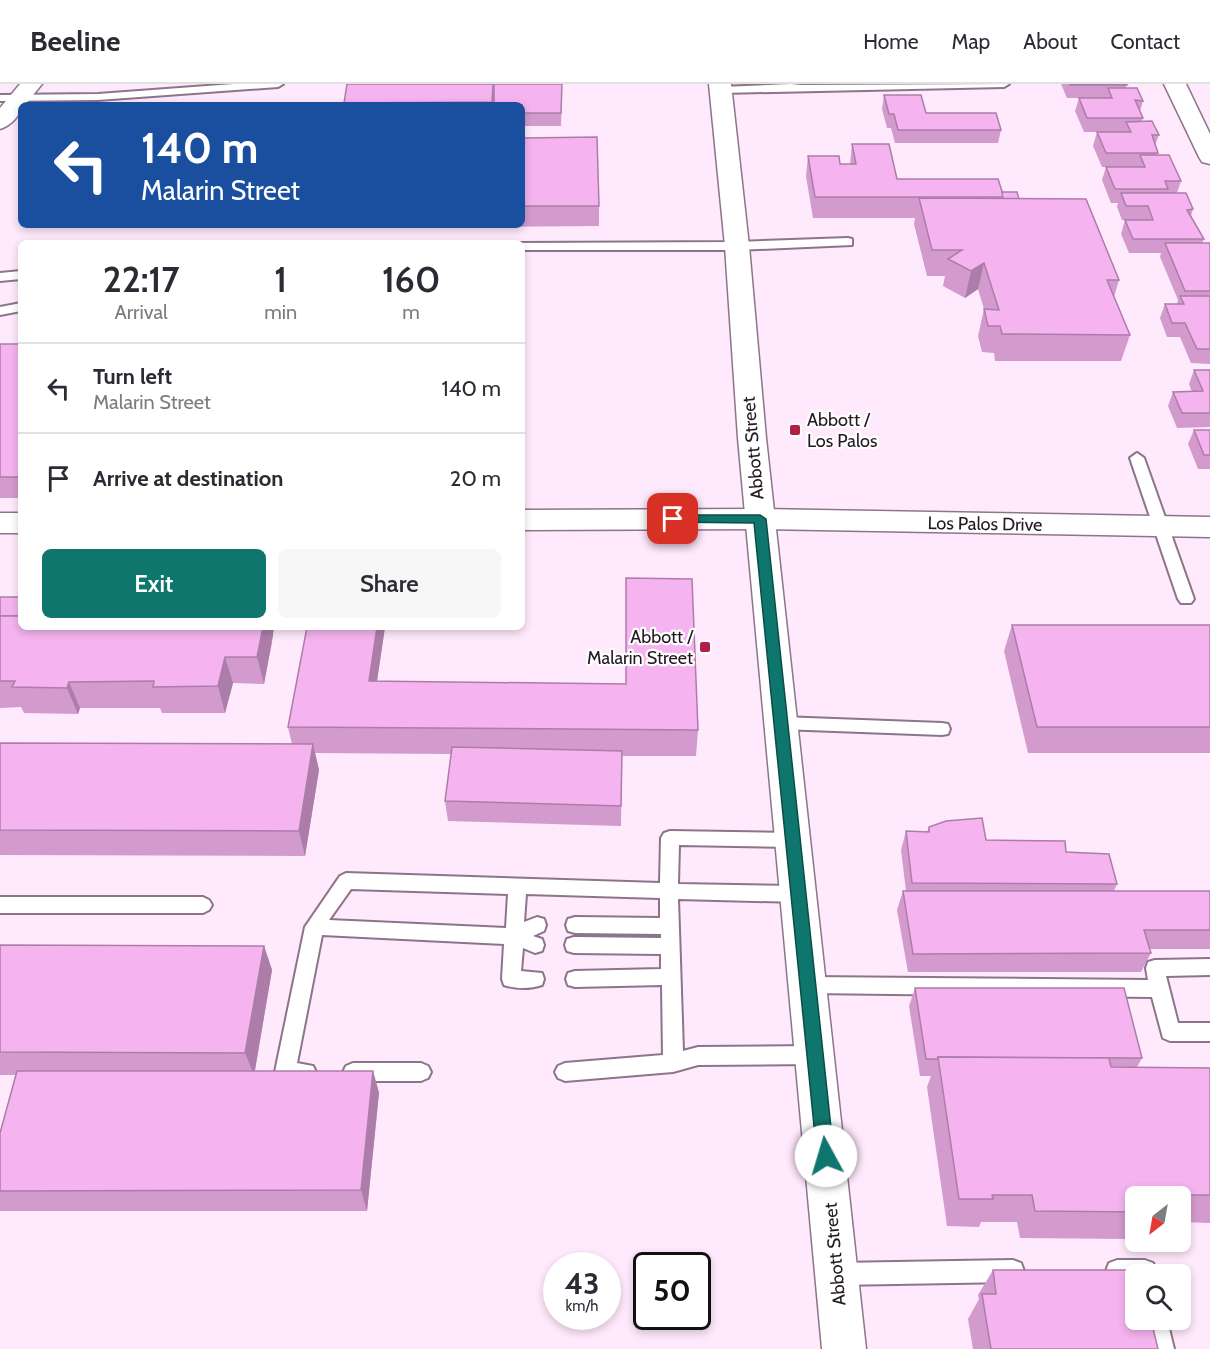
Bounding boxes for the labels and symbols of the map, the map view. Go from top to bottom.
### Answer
street label: Abbott Street [738,396,768,500]
place label: Abbott / Los Palos [807,409,877,452]
marker: Abbott / Los Palos [788,423,802,437]
pin [647,493,698,544]
street label: Los Palos Drive [927,512,1043,536]
place label: Abbott / Malarin Street [587,626,694,669]
marker: Abbott / Malarin Street [698,640,712,654]
position arrow [794,1124,858,1188]
north arrow [1125,1186,1191,1252]
street label: Abbott Street [820,1202,850,1306]
speed limit sign: 50 [633,1252,711,1330]

